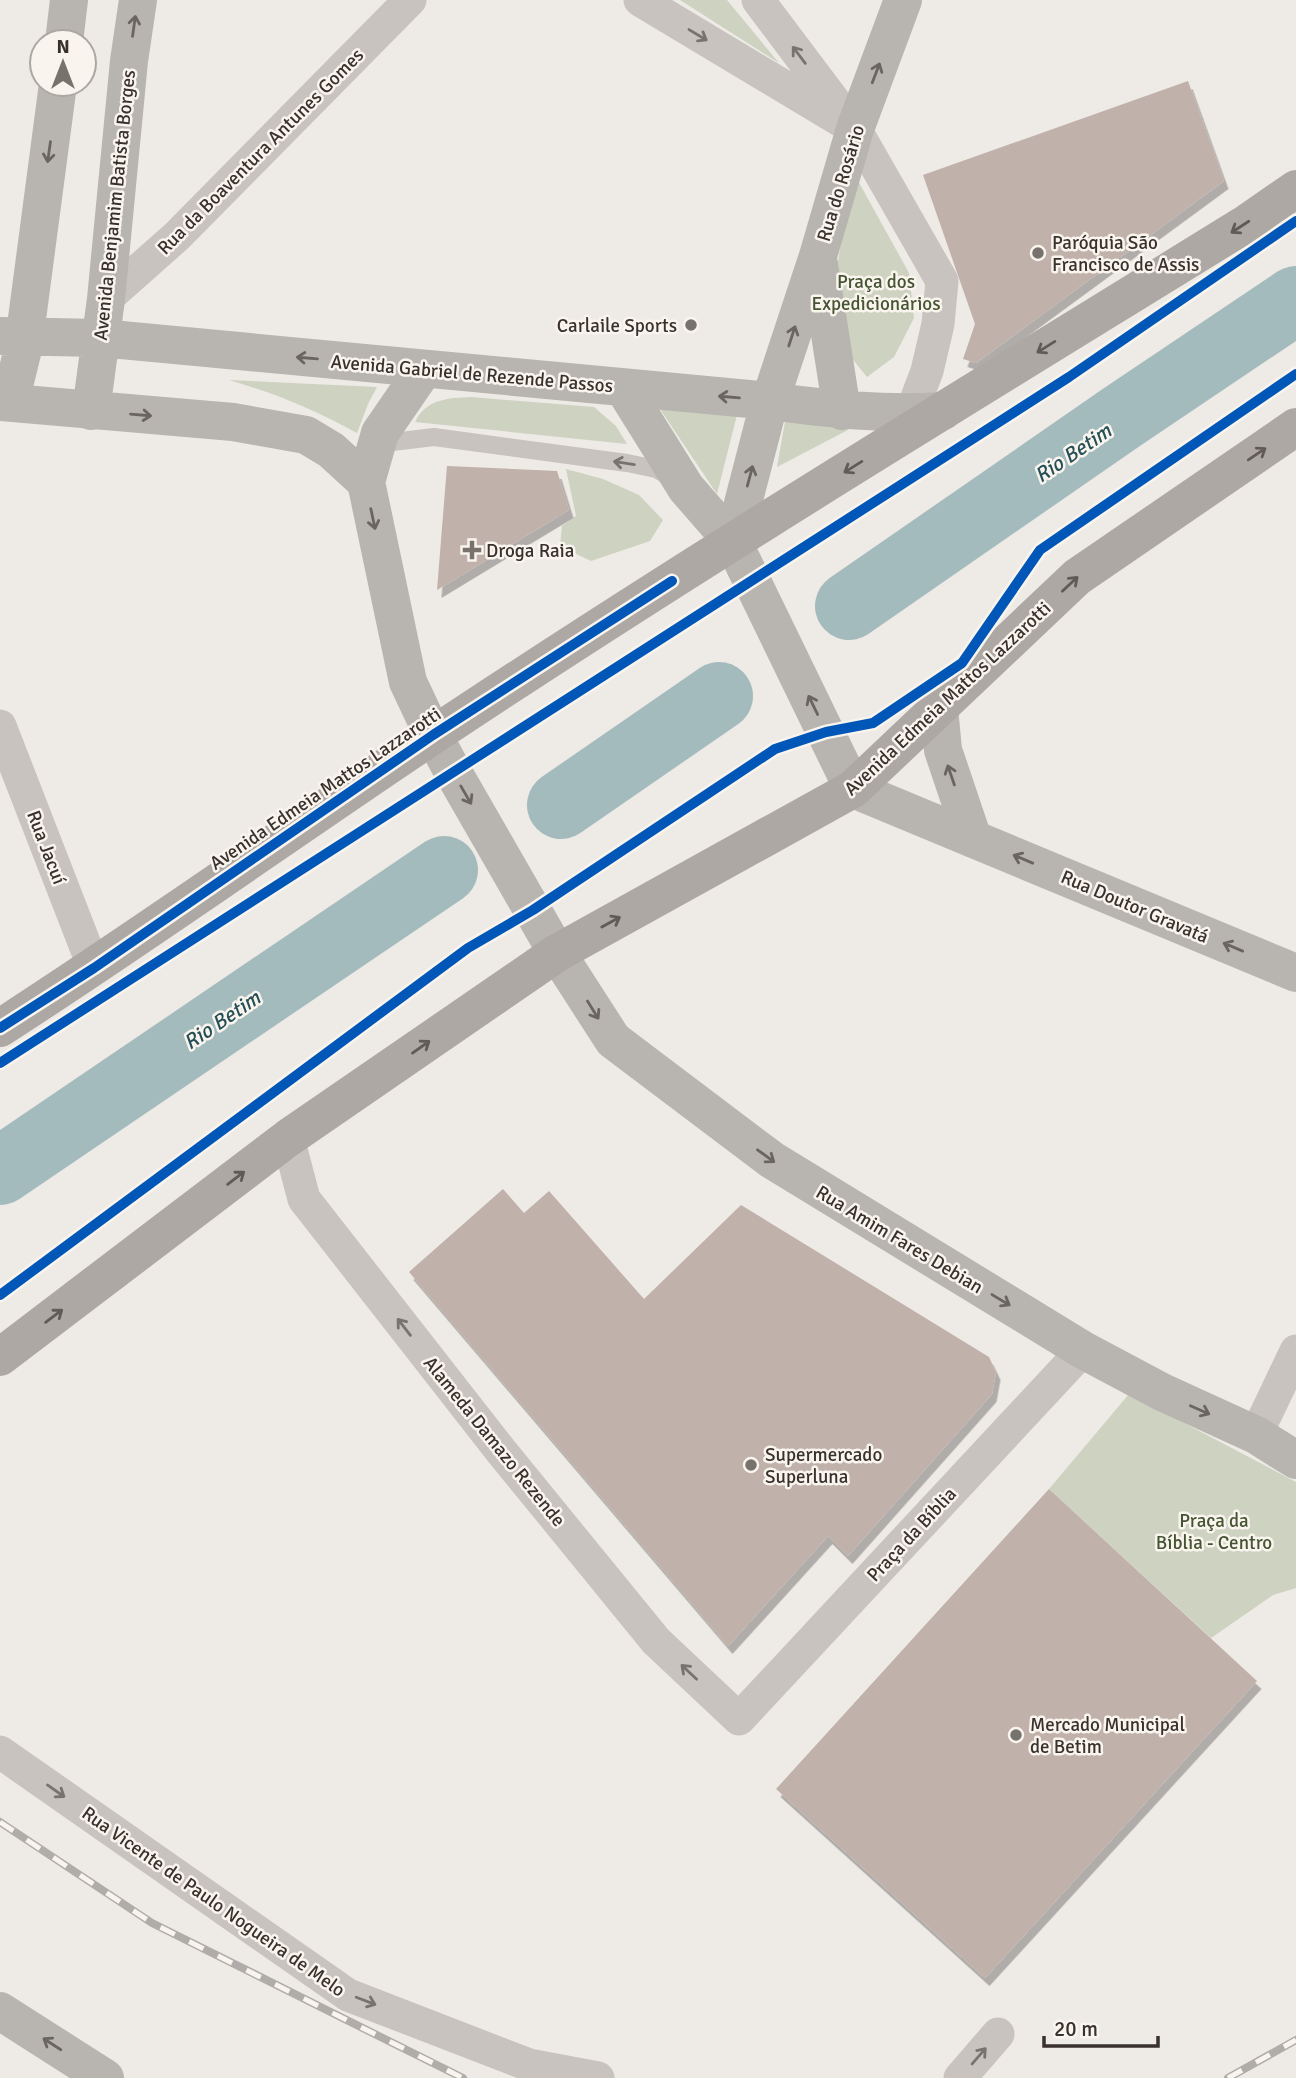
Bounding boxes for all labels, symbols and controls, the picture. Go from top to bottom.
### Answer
one-way arrow [128,15,141,38]
north arrow [28,28,98,98]
one-way arrow [688,28,708,42]
text: N [56,35,70,59]
street label: Rua da Boaventura Antunes Gomes [152,43,369,260]
one-way arrow [792,46,806,65]
one-way arrow [870,62,883,84]
street label: Avenida Benjamim Batista Borges [89,68,141,342]
street label: Rua do Rosário [812,122,870,245]
one-way arrow [42,140,55,162]
one-way arrow [1230,221,1250,235]
place label: Paróquia São Francisco de Assis [1052,231,1199,277]
marker: Paróquia São Francisco de Assis [1030,245,1046,261]
park label: Praça dos Expedicionários [811,270,941,316]
place label: Carlaile Sports [557,314,677,338]
marker: Carlaile Sports [683,317,699,333]
one-way arrow [786,326,799,348]
one-way arrow [1037,341,1057,355]
street label: Avenida Gabriel de Rezende Passos [330,350,614,398]
one-way arrow [296,351,319,364]
one-way arrow [718,390,741,403]
one-way arrow [129,409,152,422]
water label: Rio Betim [1030,417,1117,488]
one-way arrow [1246,447,1266,461]
one-way arrow [613,456,636,469]
one-way arrow [844,460,863,475]
one-way arrow [744,465,757,488]
one-way arrow [367,507,381,530]
place label: Droga Raia [486,539,574,563]
marker: Droga Raia [464,542,480,558]
one-way arrow [1061,576,1079,592]
street label: Avenida Edmeia Mattos Lazzarotti [839,597,1056,801]
one-way arrow [805,695,819,716]
street label: Avenida Edmeia Mattos Lazzarotti [205,702,446,875]
one-way arrow [944,764,956,786]
one-way arrow [460,784,474,804]
street label: Rua Jacuí [21,807,71,888]
one-way arrow [1013,852,1034,865]
street label: Rua Doutor Gravatá [1057,865,1212,949]
one-way arrow [601,915,621,929]
one-way arrow [1223,940,1244,953]
water label: Rio Betim [179,984,266,1055]
one-way arrow [586,1000,601,1019]
one-way arrow [411,1040,430,1054]
one-way arrow [756,1148,775,1163]
one-way arrow [226,1171,244,1186]
street label: Rua Amim Fares Debian [811,1180,988,1299]
one-way arrow [991,1294,1011,1308]
one-way arrow [45,1309,64,1324]
one-way arrow [396,1318,412,1336]
street label: Alameda Damazo Rezende [418,1352,570,1532]
one-way arrow [1189,1404,1211,1417]
place label: Supermercado Superluna [765,1443,882,1489]
marker: Supermercado Superluna [743,1457,759,1473]
street label: Praça da Bíblia [862,1482,962,1587]
park label: Praça da Bíblia - Centro [1156,1509,1272,1555]
one-way arrow [681,1663,698,1680]
place label: Mercado Municipal de Betim [1030,1713,1185,1759]
marker: Mercado Municipal de Betim [1008,1727,1024,1743]
one-way arrow [46,1784,65,1798]
street label: Rua Vicente de Paulo Nogueira de Melo [77,1801,350,2002]
one-way arrow [354,1996,376,2009]
scale bar [1044,2004,1158,2048]
text: 20 m [1054,2016,1098,2042]
one-way arrow [43,2037,63,2051]
one-way arrow [971,2047,987,2065]

